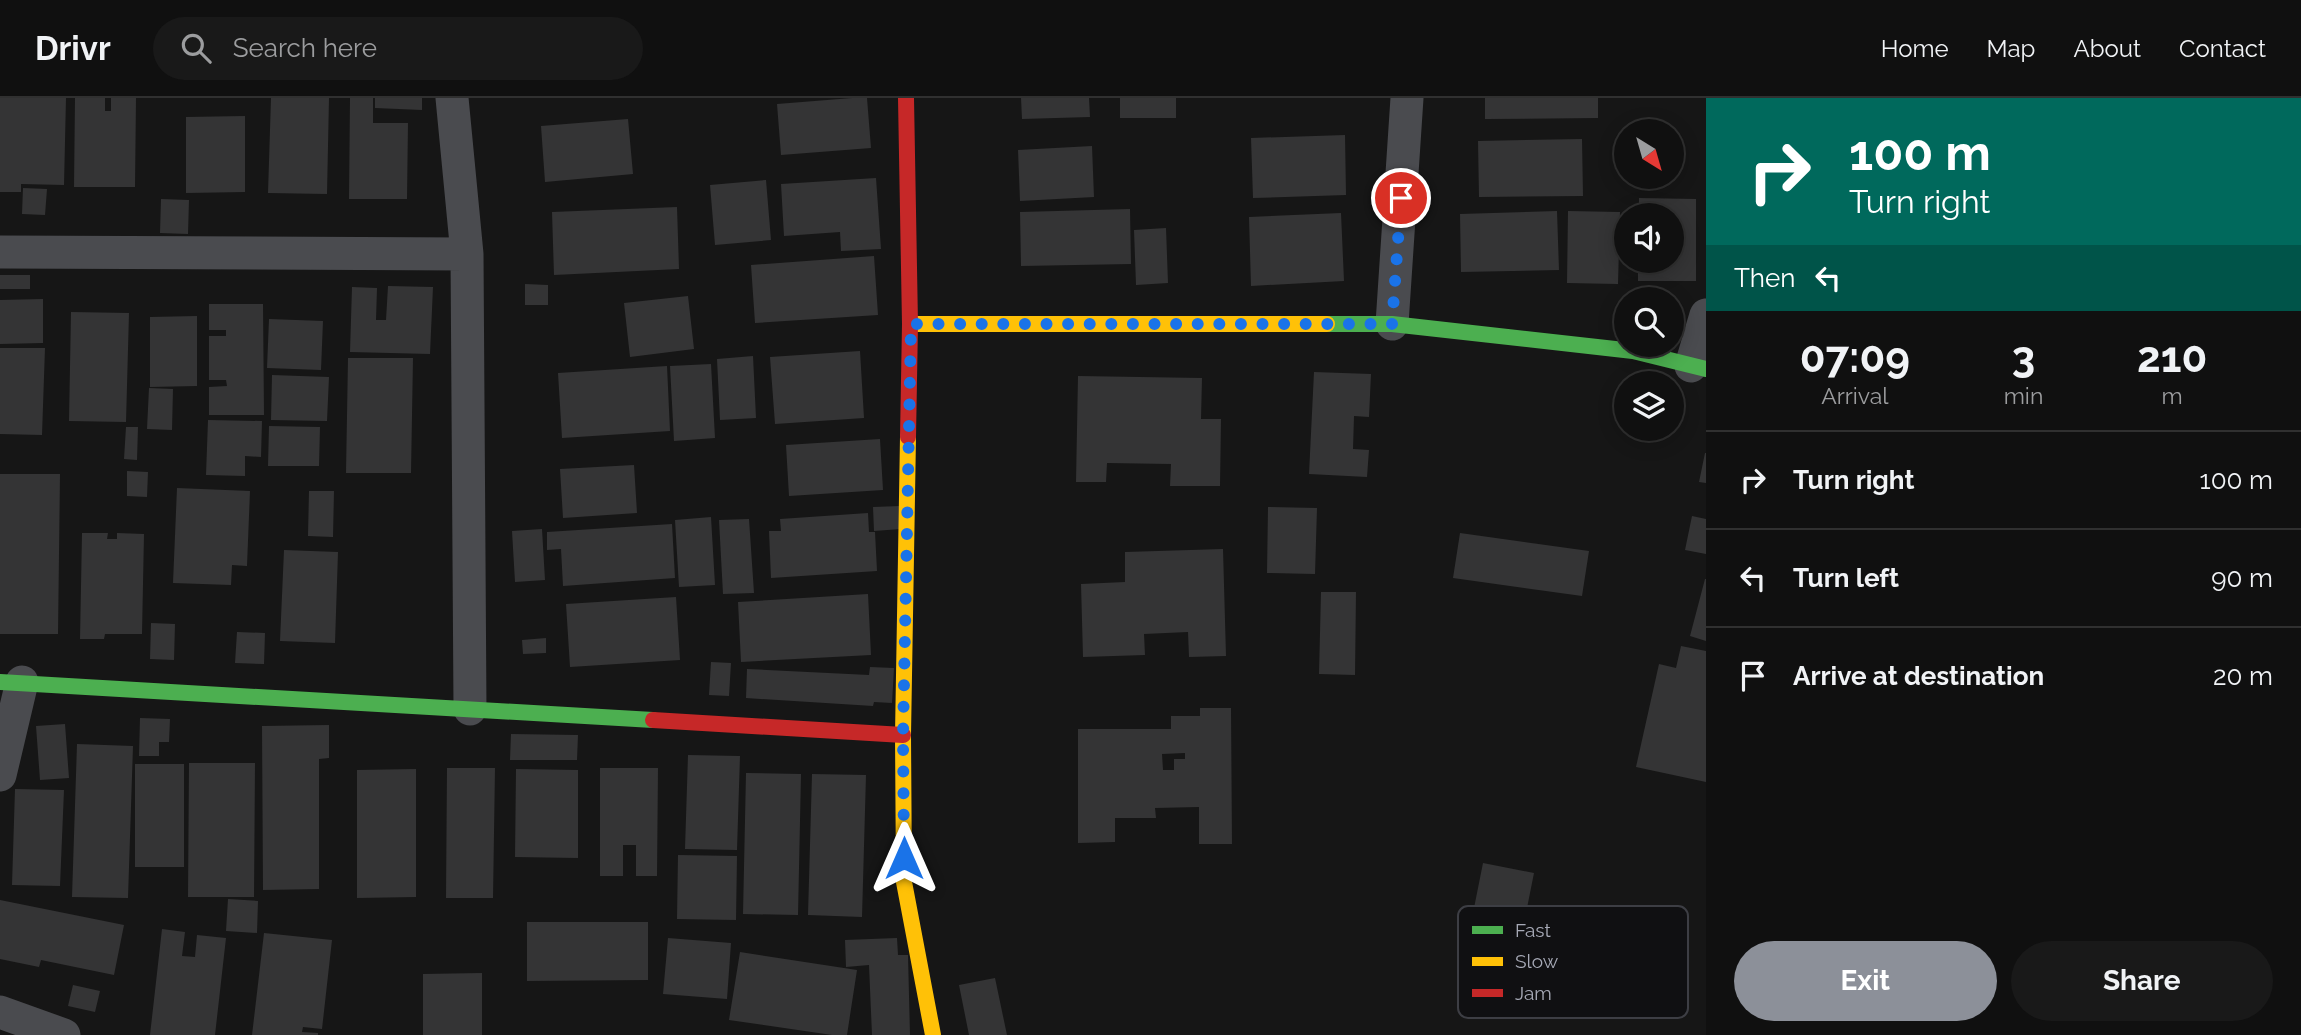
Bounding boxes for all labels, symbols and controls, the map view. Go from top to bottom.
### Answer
search box [153,17,643,80]
text: Drivr [35,29,111,68]
icon: search [177,29,215,67]
text: Search here [233,33,377,63]
text: Home [1881,34,1949,63]
text: Map [1987,34,2035,63]
text: About [2073,34,2141,63]
text: Contact [2179,34,2266,63]
north arrow [1614,119,1684,189]
map controls [1614,119,1684,441]
text: 100 m [1849,124,1991,181]
icon: right [1734,126,1825,217]
pin [1371,168,1431,228]
icon: arrive [1382,179,1420,217]
text: Turn right [1849,183,1990,220]
button: sound [1614,203,1684,273]
icon: left [1809,259,1847,297]
text: Then [1734,263,1795,293]
button: search [1614,287,1684,357]
text: 07:09 [1800,333,1910,382]
text: 3 [2012,333,2035,382]
text: 210 [2137,333,2207,382]
button: layers [1614,371,1684,441]
text: Arrival [1821,382,1889,409]
text: min [2004,382,2043,409]
text: m [2162,382,2183,409]
icon: right [1734,461,1772,499]
text: Turn right [1793,465,1914,495]
text: 100 m [2200,465,2273,495]
icon: left [1734,559,1772,597]
text: Turn left [1793,563,1899,593]
text: 90 m [2211,563,2273,593]
icon: arrive [1734,657,1772,695]
text: Arrive at destination [1793,661,2044,691]
text: 20 m [2213,661,2273,691]
position arrow [867,821,941,895]
legend [1458,906,1688,1018]
text: Fast [1515,919,1551,941]
button: Exit [1734,941,1997,1021]
button: Share [2011,941,2273,1021]
text: Slow [1515,950,1559,972]
text: Jam [1515,982,1552,1004]

